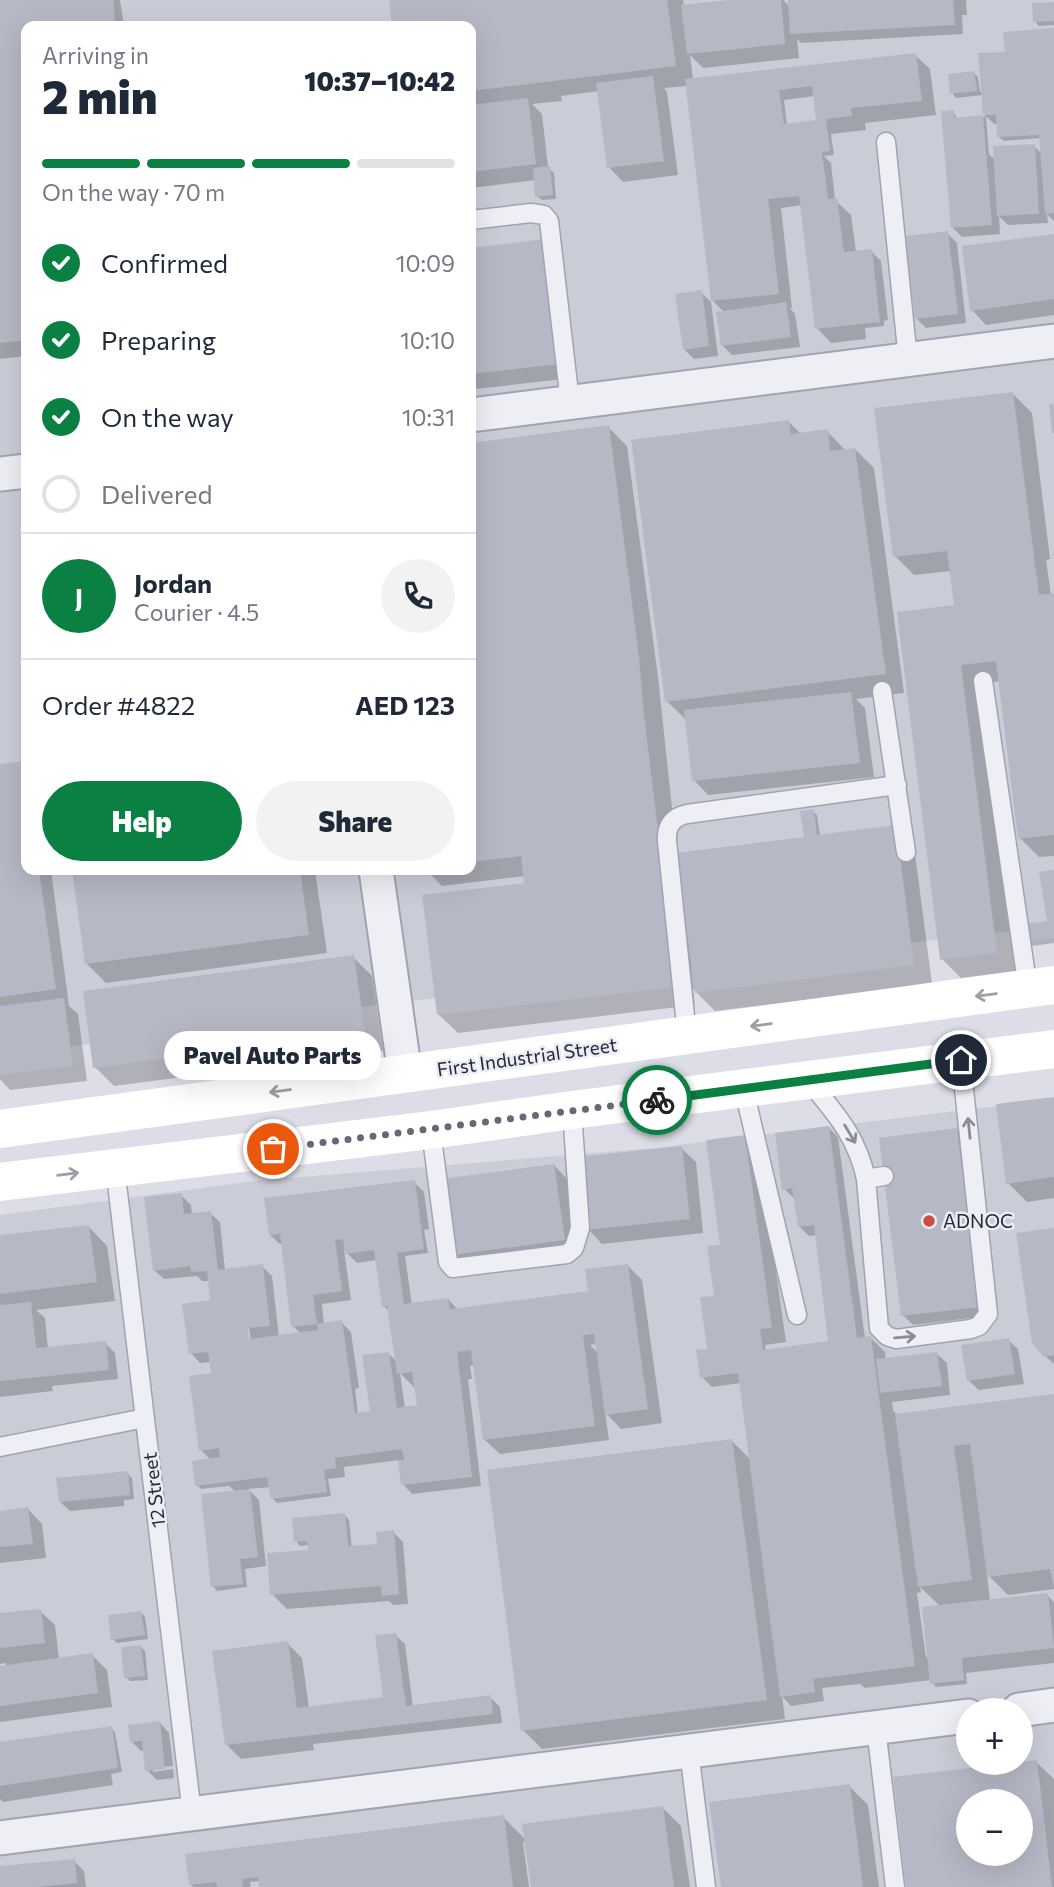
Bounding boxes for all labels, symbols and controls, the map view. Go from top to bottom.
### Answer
text: Arriving in [42,41,149,69]
text: 10:37–10:42 [304,65,455,96]
text: 2 min [42,67,158,123]
text: On the way · 70 m [42,178,225,206]
icon: check [42,244,80,282]
text: Confirmed [101,247,228,278]
text: 10:09 [396,249,455,277]
icon: check [42,321,80,359]
text: Preparing [101,324,216,355]
text: 10:10 [400,326,455,354]
icon: check [42,398,80,436]
text: On the way [101,401,234,432]
text: 10:31 [402,403,455,431]
text: Delivered [101,478,212,509]
button: phone [381,559,455,633]
text: Jordan [134,567,212,598]
text: J [75,581,83,612]
text: Courier · 4.5 [134,598,259,626]
text: Order #4822 [42,689,195,720]
text: AED 123 [355,689,455,720]
button: Help [42,781,242,861]
button: Share [256,781,455,861]
one-way arrow [976,988,998,1001]
one-way arrow [750,1019,773,1032]
callout: Pavel Auto Parts [164,1030,382,1079]
pin [931,1030,991,1090]
street label: First Industrial Street [435,1032,619,1081]
text: Pavel Auto Parts [184,1041,361,1069]
icon: home [942,1041,980,1079]
courier [622,1065,692,1135]
icon: bike [638,1081,676,1119]
one-way arrow [269,1084,292,1097]
one-way arrow [962,1118,975,1140]
pin [243,1119,303,1179]
one-way arrow [843,1124,857,1144]
icon: bag [254,1130,292,1168]
one-way arrow [56,1167,79,1180]
place label: ADNOC [943,1209,1013,1232]
marker: ADNOC [921,1213,937,1229]
one-way arrow [894,1330,916,1343]
street label: 12 Street [137,1451,170,1529]
map controls [956,1698,1033,1866]
button: + [956,1698,1033,1775]
button: − [956,1789,1033,1866]

